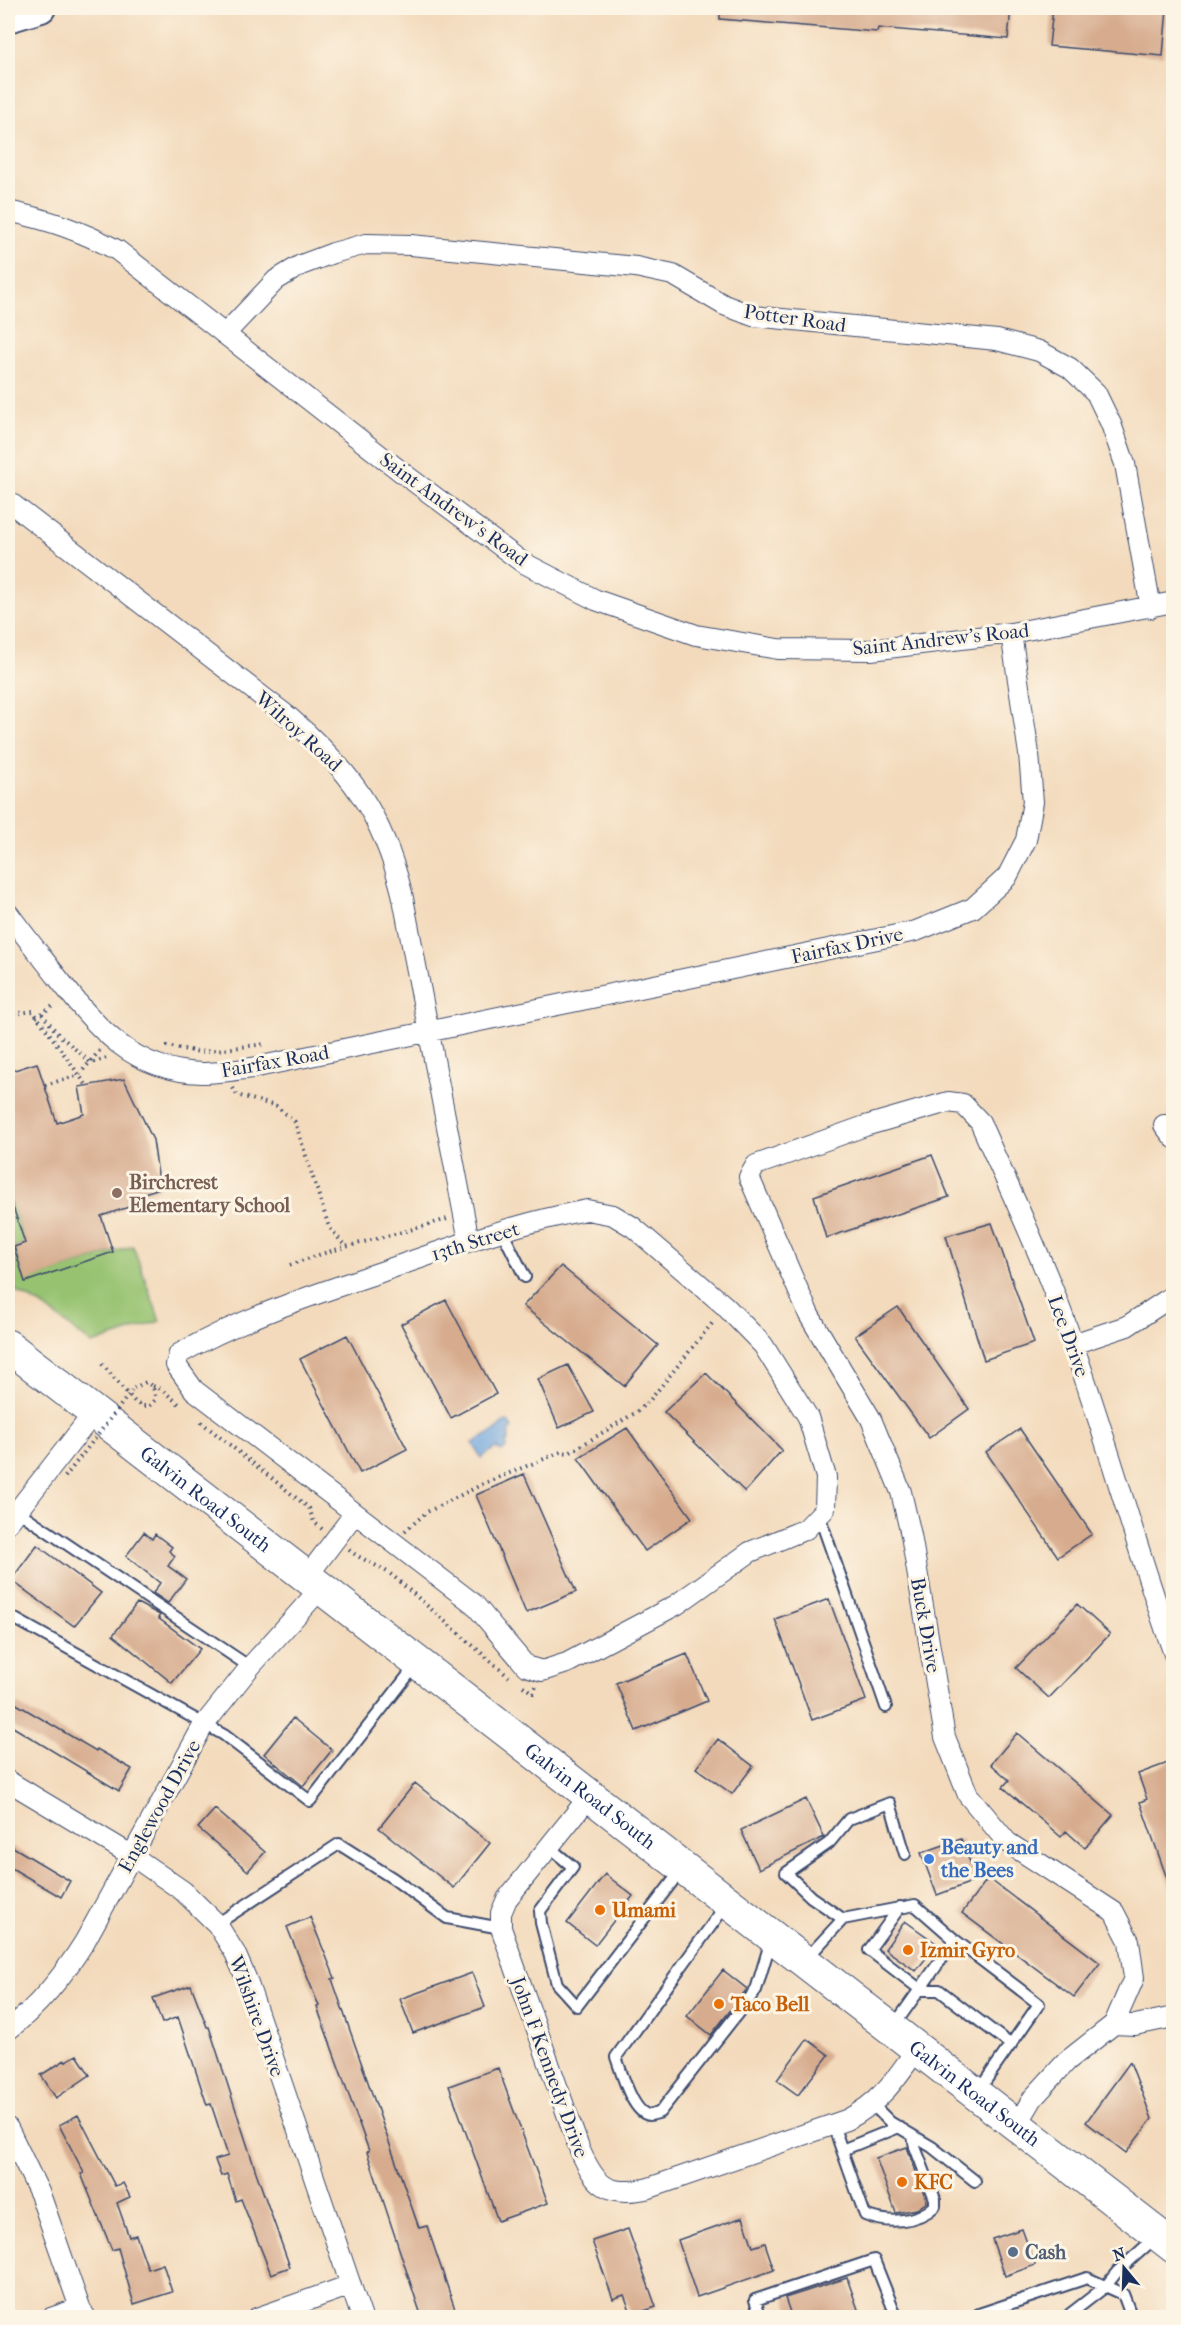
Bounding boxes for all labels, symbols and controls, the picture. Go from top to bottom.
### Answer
street label: Potter Road [742,300,849,337]
street label: Saint Andrew's Road [375,448,533,571]
street label: Saint Andrew's Road [852,619,1032,660]
street label: Wilroy Road [250,686,347,777]
street label: Fairfax Drive [789,922,905,969]
street label: Fairfax Road [219,1040,332,1082]
place label: Birchcrest Elementary School [129,1171,291,1217]
marker: Birchcrest Elementary School [110,1186,124,1200]
street label: 13th Street [428,1217,522,1266]
street label: Lee Drive [1043,1292,1094,1380]
street label: Galvin Road South [135,1441,276,1558]
street label: Buck Drive [906,1576,945,1675]
street label: Englewood Drive [113,1736,206,1877]
street label: Galvin Road South [520,1739,661,1855]
place label: Beauty and the Bees [940,1836,1039,1882]
marker: Beauty and the Bees [922,1852,936,1866]
place label: Umami [611,1899,677,1922]
marker: Umami [593,1903,607,1917]
place label: Izmir Gyro [920,1939,1015,1962]
marker: Izmir Gyro [901,1943,915,1957]
street label: Wilshire Drive [224,1952,289,2080]
street label: John F Kennedy Drive [505,1972,593,2161]
place label: Taco Bell [730,1993,810,2016]
marker: Taco Bell [712,1997,726,2011]
street label: Galvin Road South [905,2036,1045,2152]
place label: KFC [914,2171,953,2194]
marker: KFC [895,2175,909,2189]
north arrow [1094,2238,1154,2298]
place label: Cash [1025,2241,1067,2264]
text: N [1110,2243,1129,2265]
marker: Cash [1006,2245,1020,2259]

